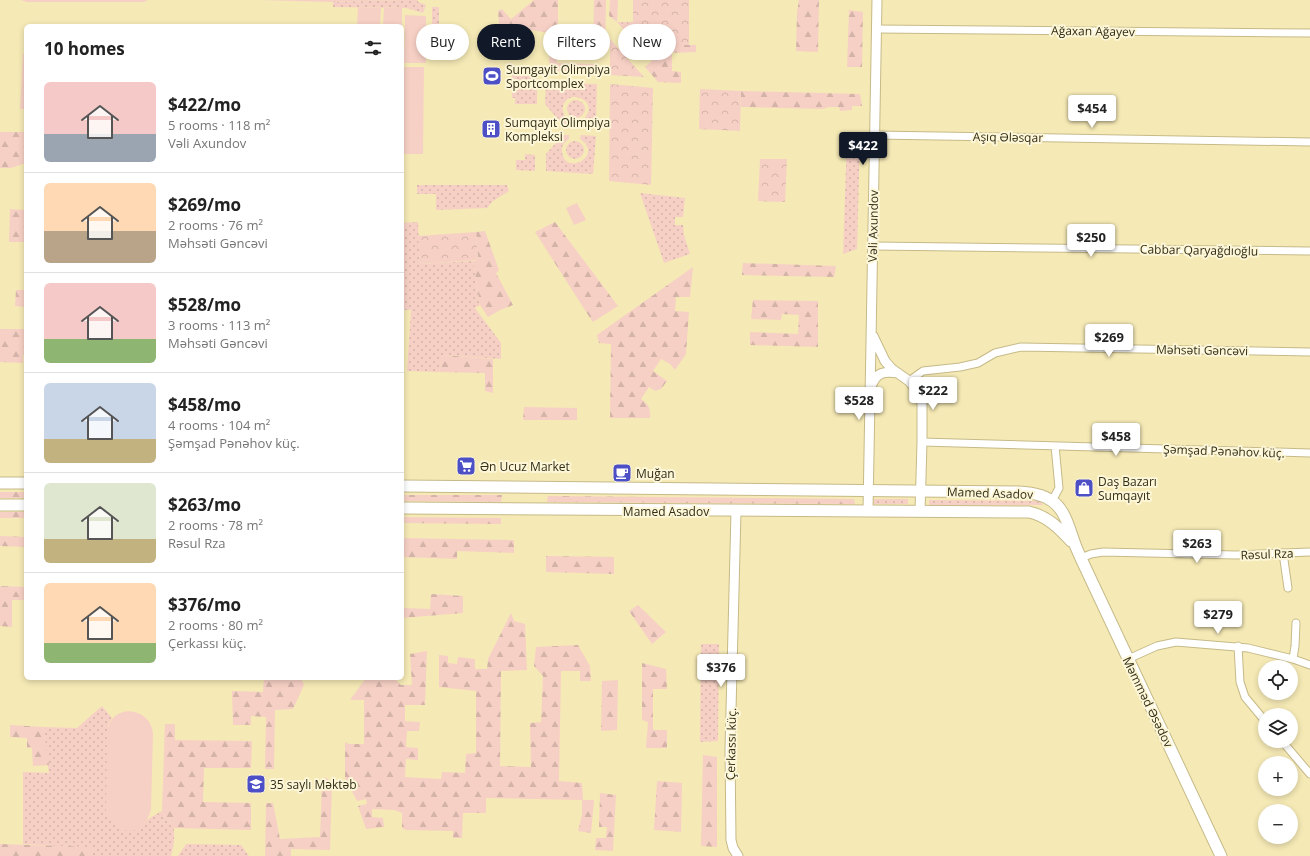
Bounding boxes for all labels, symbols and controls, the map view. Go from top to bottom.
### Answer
street label: Ağaxan Ağayev [1051,22,1135,40]
chip: Buy [416,24,469,60]
chip: Rent [477,24,535,60]
chip: Filters [543,24,610,60]
chip: New [618,24,676,60]
text: 10 homes [44,37,125,60]
icon: filters [362,37,384,59]
place label: Sumgayit Olimpiya Sportcomplex [506,61,610,92]
sports icon: Sumgayit Olimpiya Sportcomplex [481,65,503,87]
text: $422/mo [168,93,241,116]
pin: $454 [1068,95,1116,129]
icon: home [76,98,124,146]
text: $454 [1077,99,1107,117]
place label: Sumqayıt Olimpiya Kompleksi [505,114,610,145]
text: 5 rooms · 118 m² [168,116,270,134]
building icon: Sumqayıt Olimpiya Kompleksi [480,118,502,140]
street label: Aşıq Ələsqar [973,128,1043,146]
pin: $422 [839,132,887,166]
text: Vəli Axundov [168,134,246,152]
text: $422 [848,136,878,154]
street label: Vəli Axundov [864,190,882,262]
text: $269/mo [168,193,241,216]
icon: home [76,199,124,247]
text: 2 rooms · 76 m² [168,216,263,234]
pin: $250 [1067,224,1115,258]
text: $250 [1076,228,1106,246]
text: Məhsəti Gəncəvi [168,234,268,252]
street label: Cabbar Qaryağdıoğlu [1140,240,1258,260]
text: $528/mo [168,293,241,316]
icon: home [76,299,124,347]
text: 3 rooms · 113 m² [168,316,270,334]
pin: $269 [1085,324,1133,358]
text: $269 [1094,328,1124,346]
text: Məhsəti Gəncəvi [168,334,268,352]
street label: Məhsəti Gəncəvi [1156,341,1248,359]
pin: $222 [909,377,957,411]
text: $222 [918,381,948,399]
pin: $528 [835,387,883,421]
text: $528 [844,391,874,409]
text: $458/mo [168,393,241,416]
icon: home [76,399,124,447]
text: 4 rooms · 104 m² [168,416,270,434]
pin: $458 [1092,423,1140,457]
text: $458 [1101,427,1131,445]
text: Şəmşad Pənəhov küç. [168,434,300,452]
street label: Şəmşad Pənəhov küç. [1163,440,1285,462]
supermarket icon: Ən Ucuz Market [455,455,477,477]
place label: Ən Ucuz Market [480,458,570,475]
cafe icon: Muğan [611,462,633,484]
place label: Muğan [636,465,675,482]
place label: Daş Bazarı Sumqayıt [1098,473,1157,504]
shop icon: Daş Bazarı Sumqayıt [1073,477,1095,499]
street label: Mamed Asadov [947,483,1033,503]
text: $263/mo [168,493,241,516]
icon: home [76,499,124,547]
street label: Mamed Asadov [623,503,709,520]
text: 2 rooms · 78 m² [168,516,263,534]
pin: $263 [1173,530,1221,564]
text: Rəsul Rza [168,534,226,552]
text: $263 [1182,534,1212,552]
street label: Rəsul Rza [1240,545,1294,563]
text: $376/mo [168,593,241,616]
icon: home [76,599,124,647]
pin: $279 [1194,601,1242,635]
text: $279 [1203,605,1233,623]
text: 2 rooms · 80 m² [168,616,263,634]
text: Çerkassı küç. [168,634,246,652]
pin: $376 [697,654,745,688]
street label: Məmməd Əsədov [1119,654,1177,750]
text: $376 [706,658,736,676]
map controls [1258,660,1298,844]
button: locate [1258,660,1298,700]
street label: Çerkassı küç. [722,708,740,780]
button: layers [1258,708,1298,748]
button: + [1258,756,1298,796]
school or university icon: 35 saylı Məktəb [245,773,267,795]
place label: 35 saylı Məktəb [270,776,357,793]
button: − [1258,804,1298,844]

